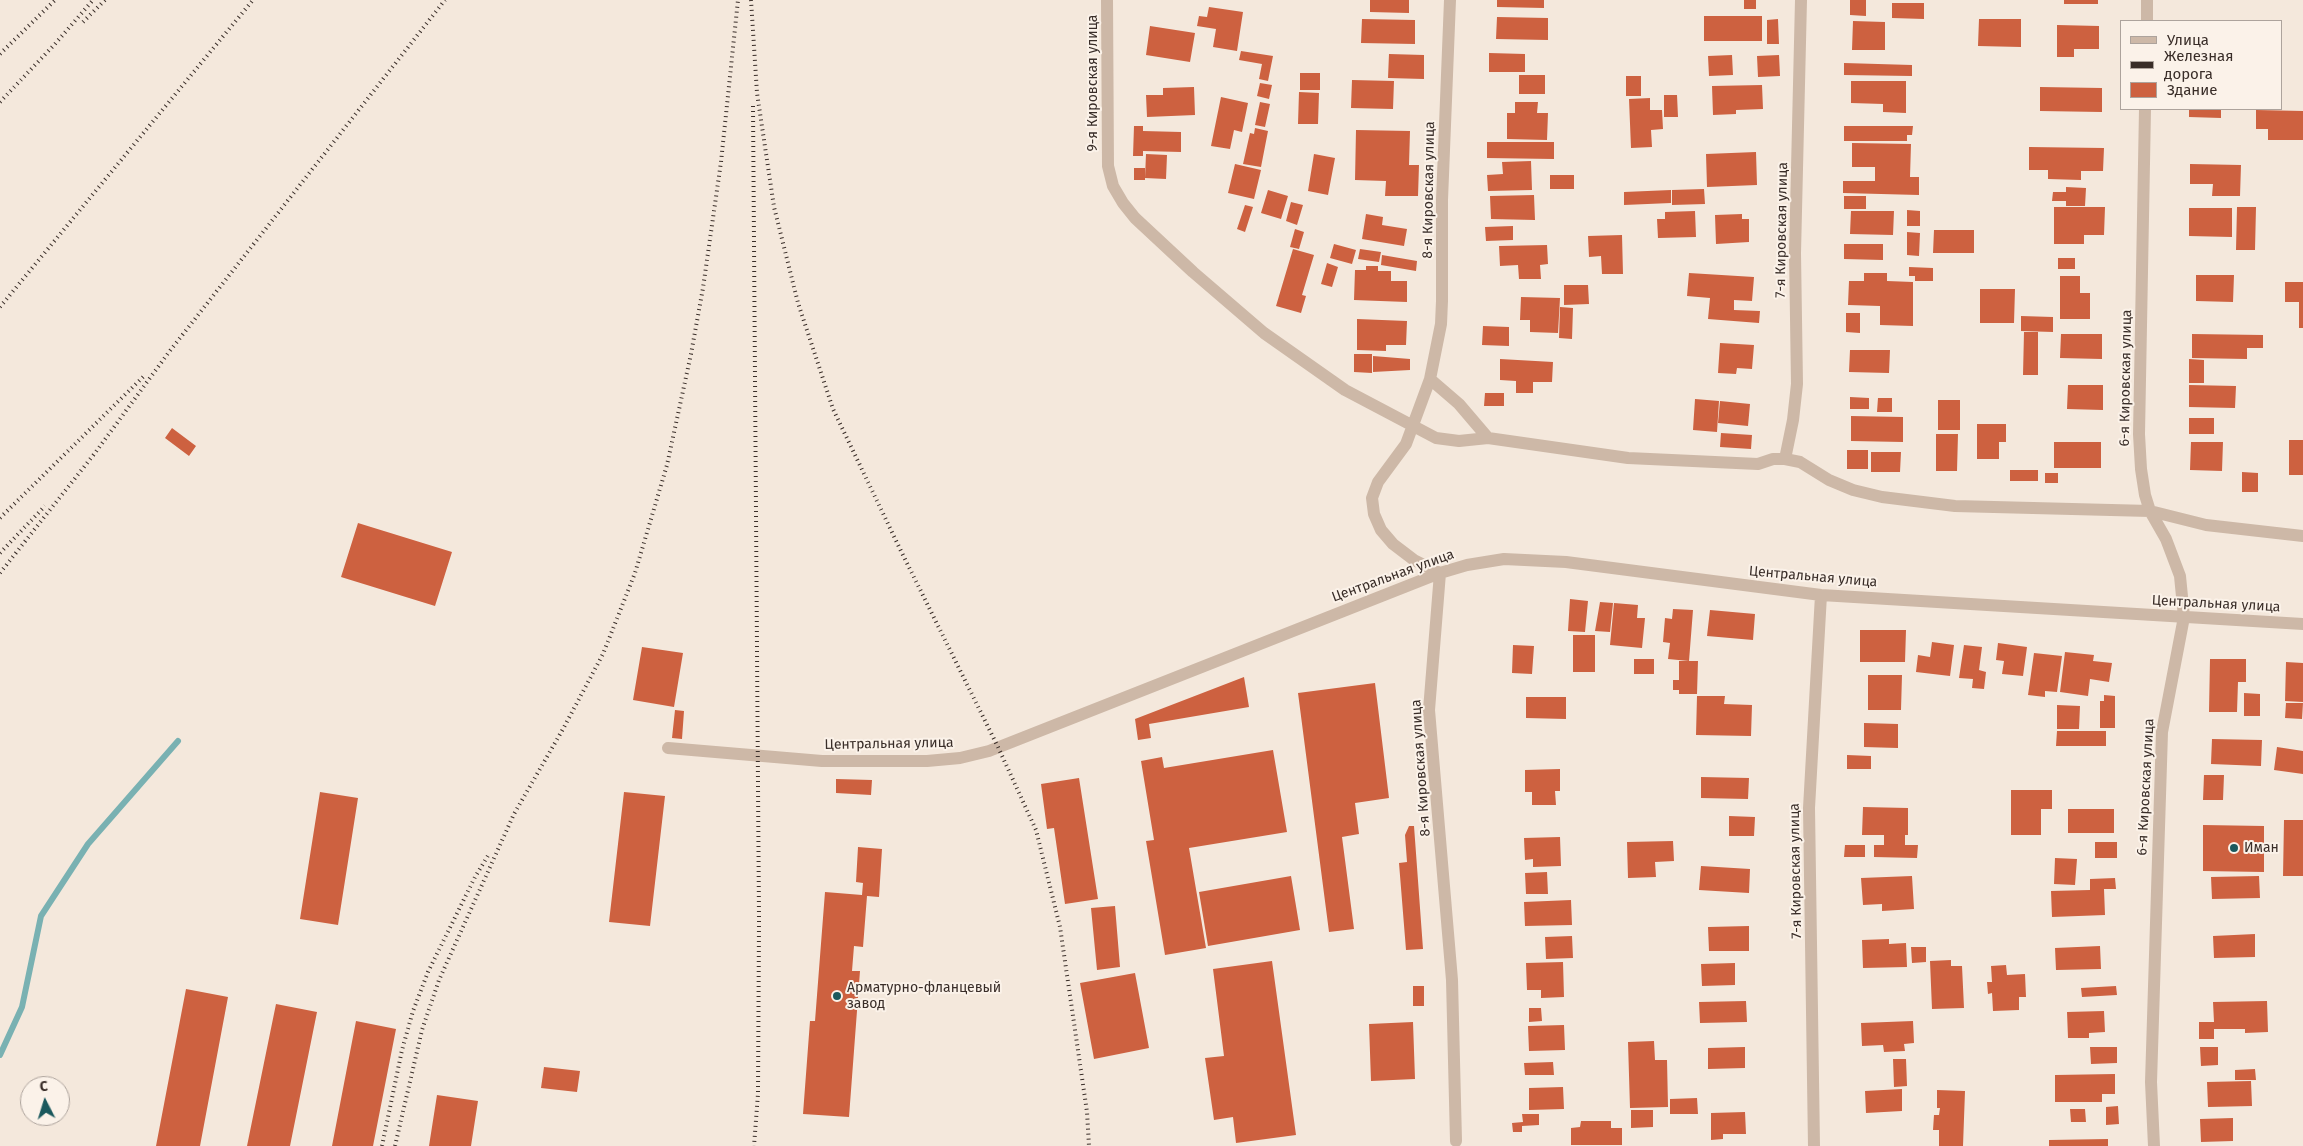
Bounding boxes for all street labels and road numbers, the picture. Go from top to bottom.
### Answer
street label: 9-я Кировская улица [1085,15,1101,151]
street label: 8-я Кировская улица [1419,121,1439,259]
street label: 7-я Кировская улица [1772,162,1792,298]
street label: 6-я Кировская улица [2116,309,2136,447]
street label: Центральная улица [1330,546,1456,606]
street label: Центральная улица [1748,563,1878,591]
street label: Центральная улица [2151,592,2281,616]
street label: 8-я Кировская улица [1408,699,1434,837]
street label: 6-я Кировская улица [2134,718,2158,856]
street label: Центральная улица [824,734,954,754]
street label: 7-я Кировская улица [1786,803,1806,939]

